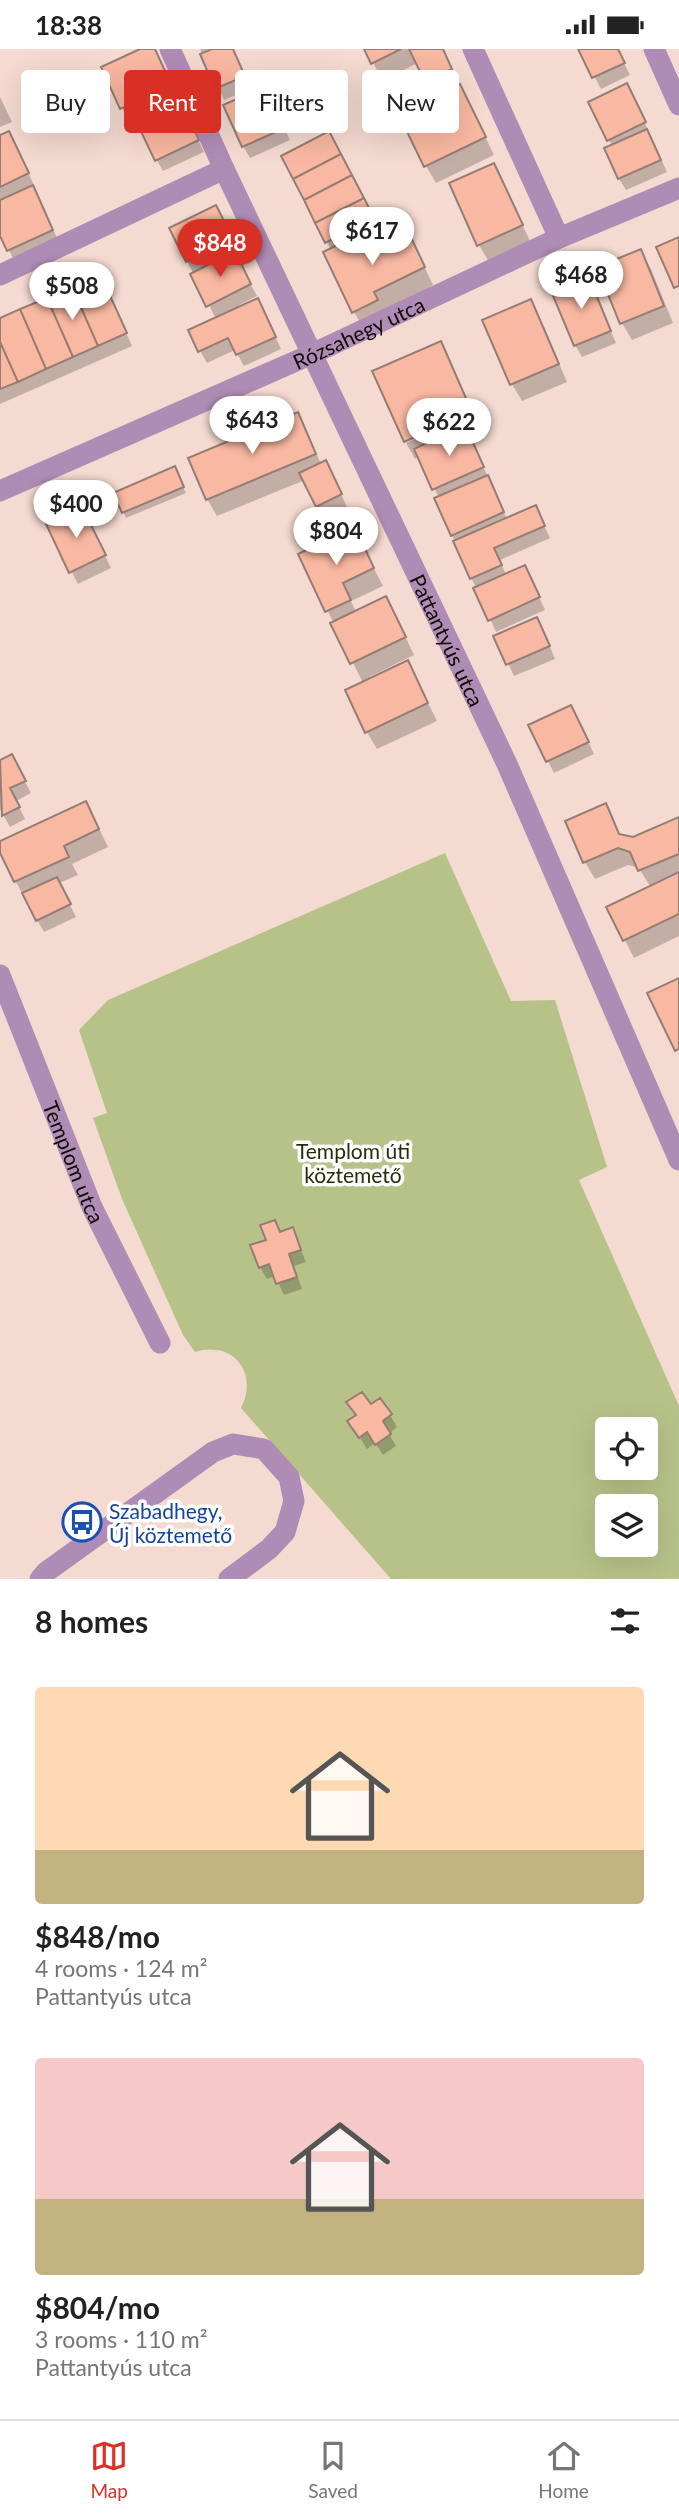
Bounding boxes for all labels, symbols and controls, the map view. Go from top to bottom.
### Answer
text: 18:38 [35,9,102,41]
chip: Buy [21,70,110,133]
chip: Rent [124,70,221,133]
chip: Filters [235,70,348,133]
chip: New [362,70,459,133]
pin: $617 [331,207,413,267]
text: $617 [345,216,399,244]
pin: $848 [179,219,261,279]
text: $848 [193,228,247,256]
pin: $468 [540,251,622,311]
text: $468 [554,260,608,288]
pin: $508 [31,263,113,322]
text: $508 [45,271,99,299]
street label: Rózsahegy utca [289,291,428,373]
pin: $643 [211,397,293,456]
pin: $622 [408,399,490,458]
text: $643 [225,405,279,433]
text: $622 [422,407,476,435]
pin: $400 [35,481,117,540]
text: $400 [49,489,103,517]
pin: $804 [295,507,377,567]
text: $804 [309,516,363,544]
street label: Pattantyús utca [406,570,490,710]
street label: Templom utca [39,1097,110,1227]
park label: Templom úti köztemető [296,1138,410,1187]
map controls [595,1417,658,1557]
button: locate [595,1417,658,1480]
button: layers [595,1494,658,1557]
place label: Szabadhegy, Új köztemető [109,1498,232,1547]
bus stop icon: Szabadhegy, Új köztemető [61,1501,103,1543]
icon: filters [606,1602,644,1640]
text: 8 homes [35,1603,148,1639]
icon: home [277,1733,403,1859]
text: $848/mo [35,1918,160,1954]
text: 4 rooms · 124 m² [35,1954,207,1982]
text: Pattantyús utca [35,1982,192,2010]
icon: home [277,2104,403,2230]
text: $804/mo [35,2289,160,2325]
text: 3 rooms · 110 m² [35,2325,207,2353]
text: Pattantyús utca [35,2353,192,2381]
tab: Map [90,2437,128,2502]
tab: Saved [308,2437,358,2502]
tab: Home [538,2437,589,2502]

